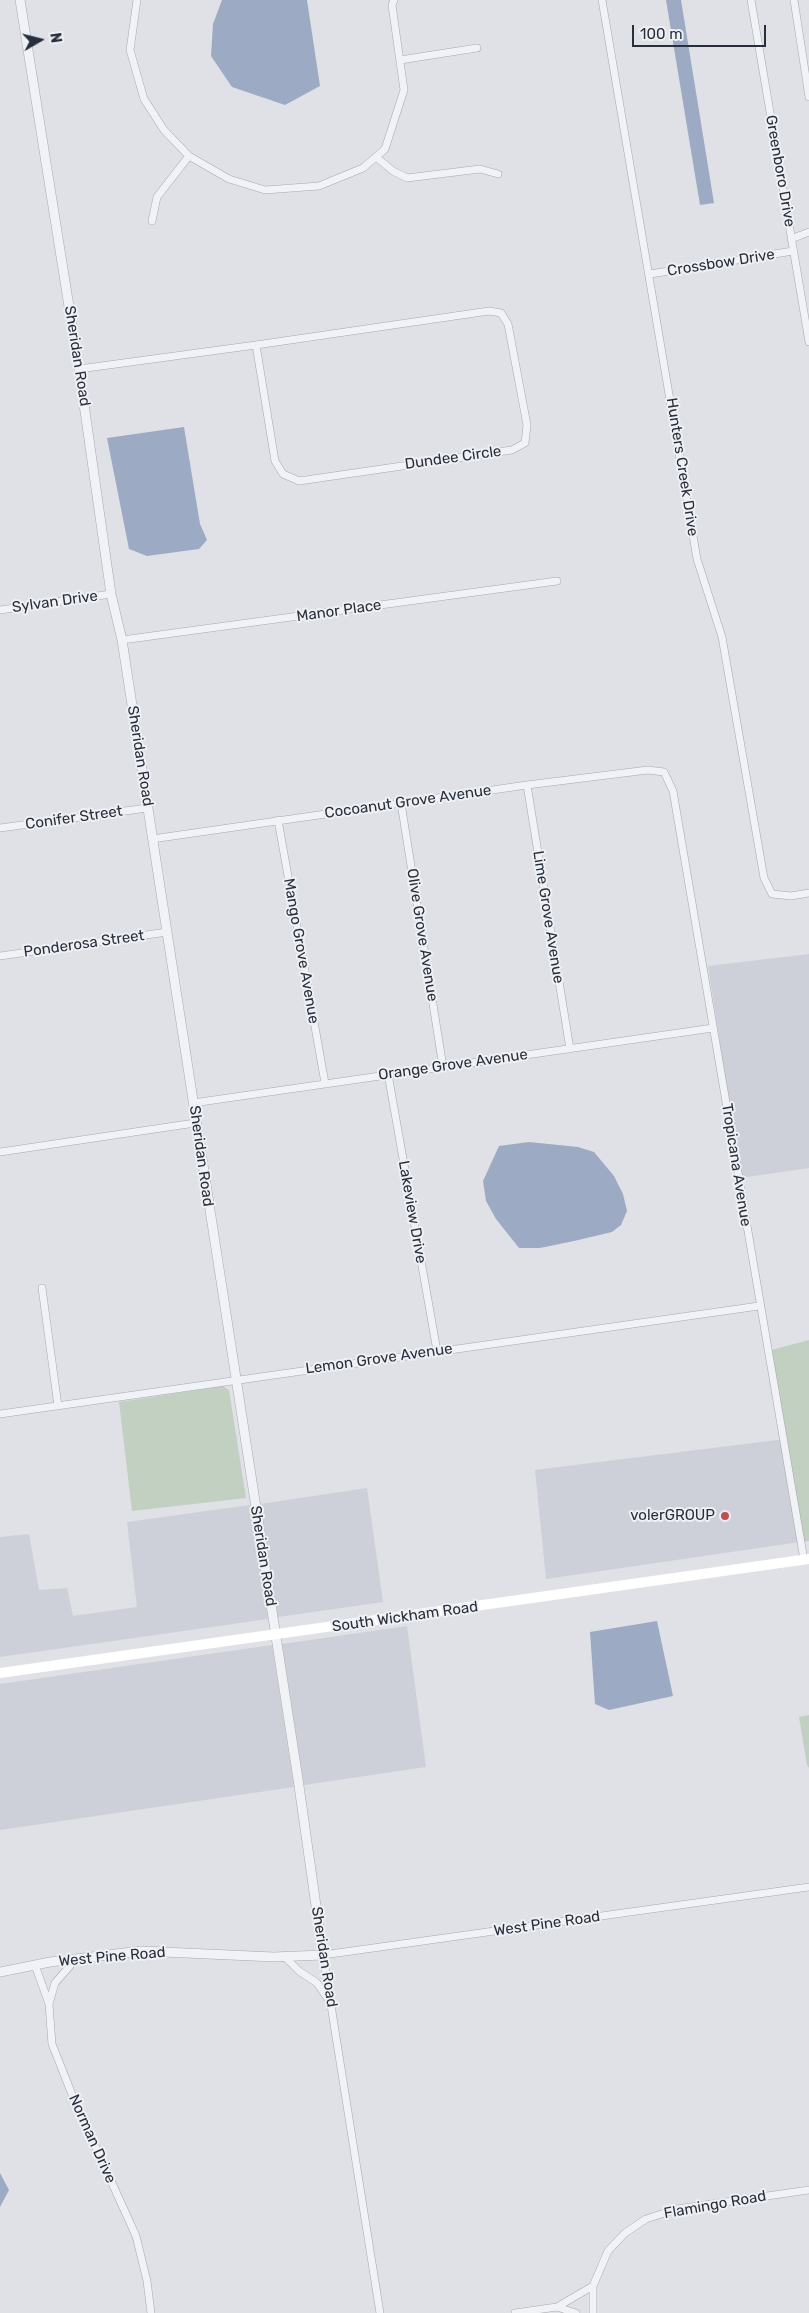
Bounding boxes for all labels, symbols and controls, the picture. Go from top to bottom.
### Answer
north arrow [15,15,65,65]
scale bar [634,15,768,47]
text: 100 m [640,25,682,43]
text: N [46,32,64,44]
street label: Greenboro Drive [761,114,799,228]
street label: Crossbow Drive [666,246,776,280]
street label: Sheridan Road [60,304,94,408]
street label: Hunters Creek Drive [662,397,702,537]
street label: Dundee Circle [404,442,502,474]
street label: Sylvan Drive [11,587,99,617]
street label: Manor Place [295,596,383,626]
street label: Sheridan Road [123,704,157,808]
street label: Cocoanut Grove Avenue [323,781,493,823]
street label: Conifer Street [24,802,124,834]
street label: Lime Grove Avenue [529,849,567,985]
street label: Olive Grove Avenue [403,867,441,1003]
street label: Mango Grove Avenue [279,877,323,1025]
street label: Ponderosa Street [22,927,146,961]
street label: Orange Grove Avenue [377,1046,529,1084]
street label: Tropicana Avenue [717,1102,755,1228]
street label: Sheridan Road [185,1104,217,1208]
street label: Lakeview Drive [394,1159,430,1265]
street label: Lemon Grove Avenue [304,1340,454,1378]
street label: Sheridan Road [246,1504,280,1608]
place label: volerGROUP [630,1507,715,1525]
marker: volerGROUP [719,1510,731,1522]
street label: South Wickham Road [331,1598,479,1636]
street label: Sheridan Road [307,1905,341,2009]
street label: West Pine Road [493,1908,601,1940]
street label: West Pine Road [58,1943,166,1971]
street label: Norman Drive [64,2092,120,2186]
street label: Flamingo Road [662,2187,768,2223]

